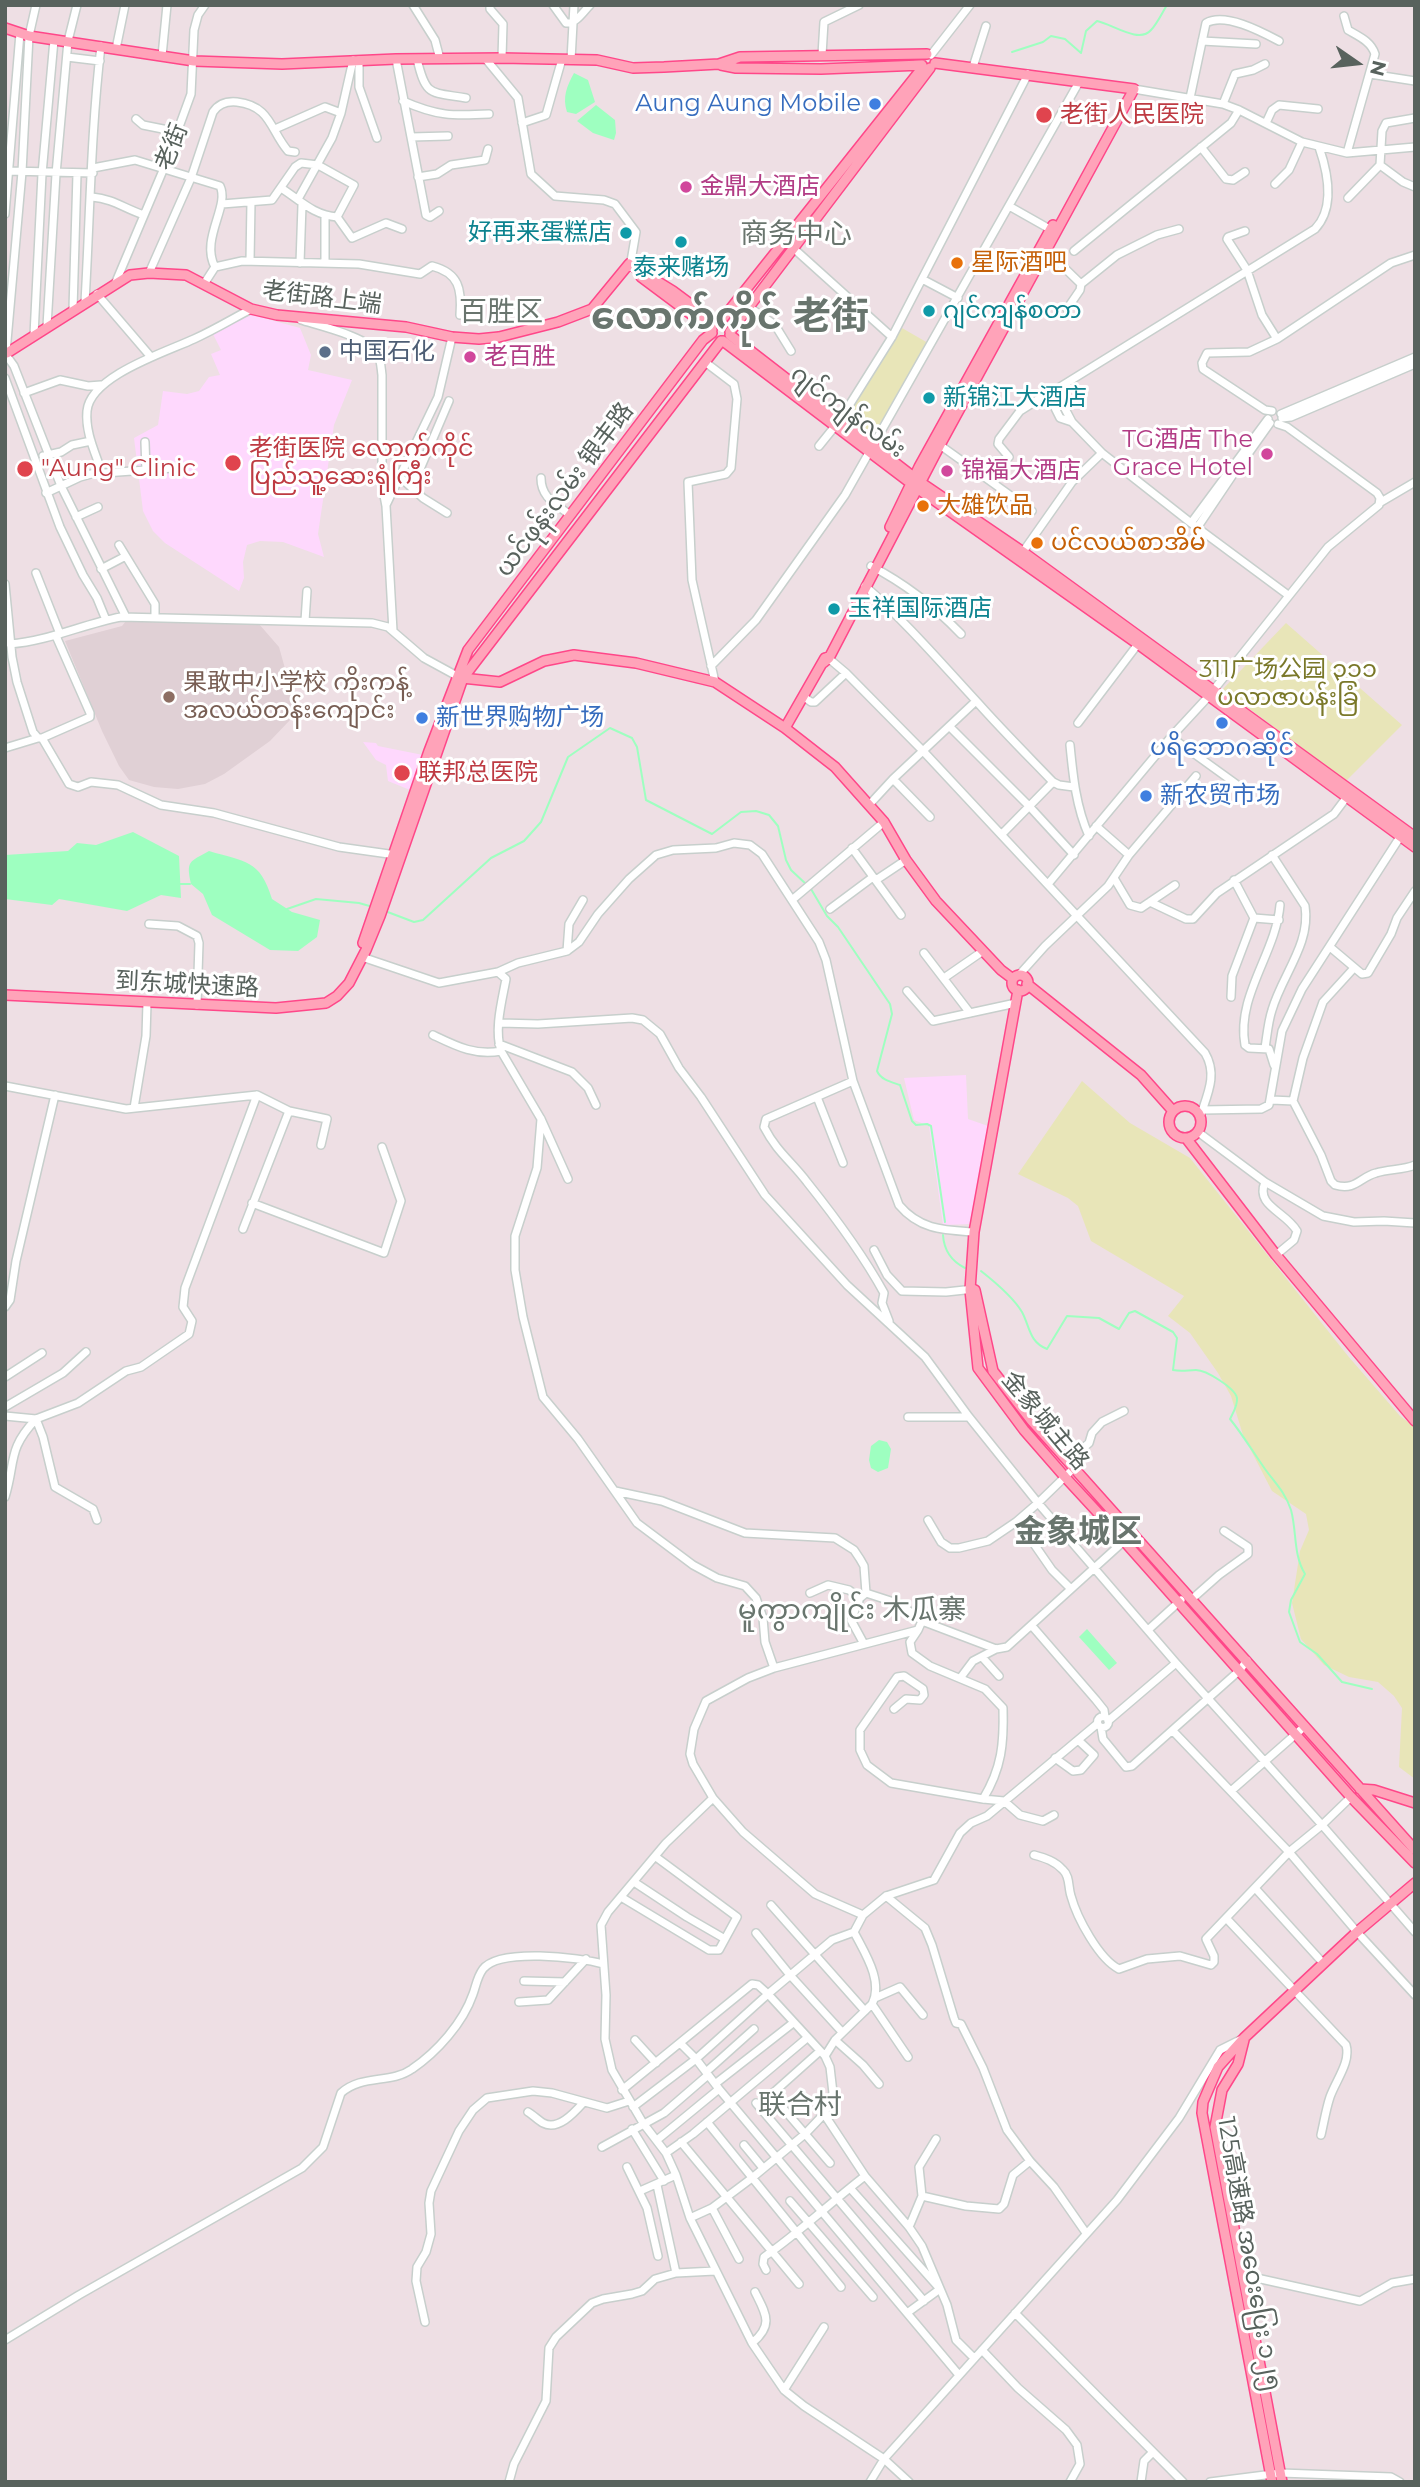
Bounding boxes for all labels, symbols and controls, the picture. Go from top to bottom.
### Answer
north arrow [1322,28,1392,98]
text: N [1365,58,1391,78]
place label: Aung Aung Mobile [635,90,861,118]
marker: Aung Aung Mobile [867,96,883,112]
place label: 老街人民医院 [1060,101,1204,129]
marker: 老街人民医院 [1034,105,1054,125]
street label: 老街 [150,119,194,175]
place label: 金鼎大酒店 [700,173,820,201]
marker: 金鼎大酒店 [678,179,694,195]
district label: 商务中心 [740,218,852,252]
place label: 好再来蛋糕店 [468,219,612,247]
marker: 好再来蛋糕店 [618,225,634,241]
marker: 泰来赌场 [673,234,689,250]
place label: 星际酒吧 [971,249,1067,277]
place label: 泰来赌场 [633,254,729,282]
marker: 星际酒吧 [949,255,965,271]
street label: 老街路上端 [261,276,383,320]
district label: လောက်ကိုင် 老街 [591,295,869,341]
district label: 百胜区 [459,296,543,330]
place label: ဂျင်ကျန်စတာ [943,297,1082,325]
marker: ဂျင်ကျန်စတာ [921,303,937,319]
place label: 中国石化 [339,338,435,366]
place label: 老百胜 [484,343,556,371]
marker: 中国石化 [317,344,333,360]
marker: 老百胜 [462,349,478,365]
street label: ဂျင်ကျန်လမ်း [785,360,911,464]
place label: 新锦江大酒店 [943,384,1087,412]
marker: 新锦江大酒店 [921,390,937,406]
street label: ယင်ဖုန်းလမ်း 银丰路 [490,397,640,583]
place label: TG酒店 The Grace Hotel [1113,426,1253,482]
place label: 老街医院 လောက်ကိုင် ပြည်သူ့ဆေးရုံကြီး [249,435,474,491]
marker: TG酒店 The Grace Hotel [1259,446,1275,462]
marker: 老街医院 လောက်ကိုင် ပြည်သူ့ဆေးရုံကြီး [223,453,243,473]
place label: "Aung" Clinic [41,455,196,483]
place label: 锦福大酒店 [961,457,1081,485]
marker: "Aung" Clinic [15,459,35,479]
marker: 锦福大酒店 [939,463,955,479]
place label: 大雄饮品 [937,492,1033,520]
marker: 大雄饮品 [915,498,931,514]
place label: ပင်လယ်စာအိမ် [1051,529,1206,557]
marker: ပင်လယ်စာအိမ် [1029,535,1045,551]
place label: 玉祥国际酒店 [848,595,992,623]
marker: 玉祥国际酒店 [826,601,842,617]
park label: 311广场公园 ၃၁၁ ပလာဇာပန်းခြံ [1199,656,1377,712]
place label: 果敢中小学校 ကိုးကန့် အလယ်တန်းကျောင်း [183,669,409,725]
marker: 果敢中小学校 ကိုးကန့် အလယ်တန်းကျောင်း [161,689,177,705]
place label: 新世界购物广场 [436,704,604,732]
marker: 新世界购物广场 [414,710,430,726]
marker: ပရိဘောဂဆိုင် [1214,715,1230,731]
place label: ပရိဘောဂဆိုင် [1150,734,1294,762]
place label: 联邦总医院 [418,759,538,787]
marker: 联邦总医院 [392,763,412,783]
place label: 新农贸市场 [1160,782,1280,810]
marker: 新农贸市场 [1138,788,1154,804]
street label: 到东城快速路 [114,967,260,1003]
street label: 金象城主路 [995,1366,1095,1476]
district label: 金象城区 [1014,1514,1142,1552]
district label: မူကွာကျိုင်း 木瓜寨 [738,1594,966,1628]
district label: 联合村 [758,2089,842,2123]
street label: 125高速路 အဝေးပြေး ၁၂၅ [1211,2115,1287,2393]

